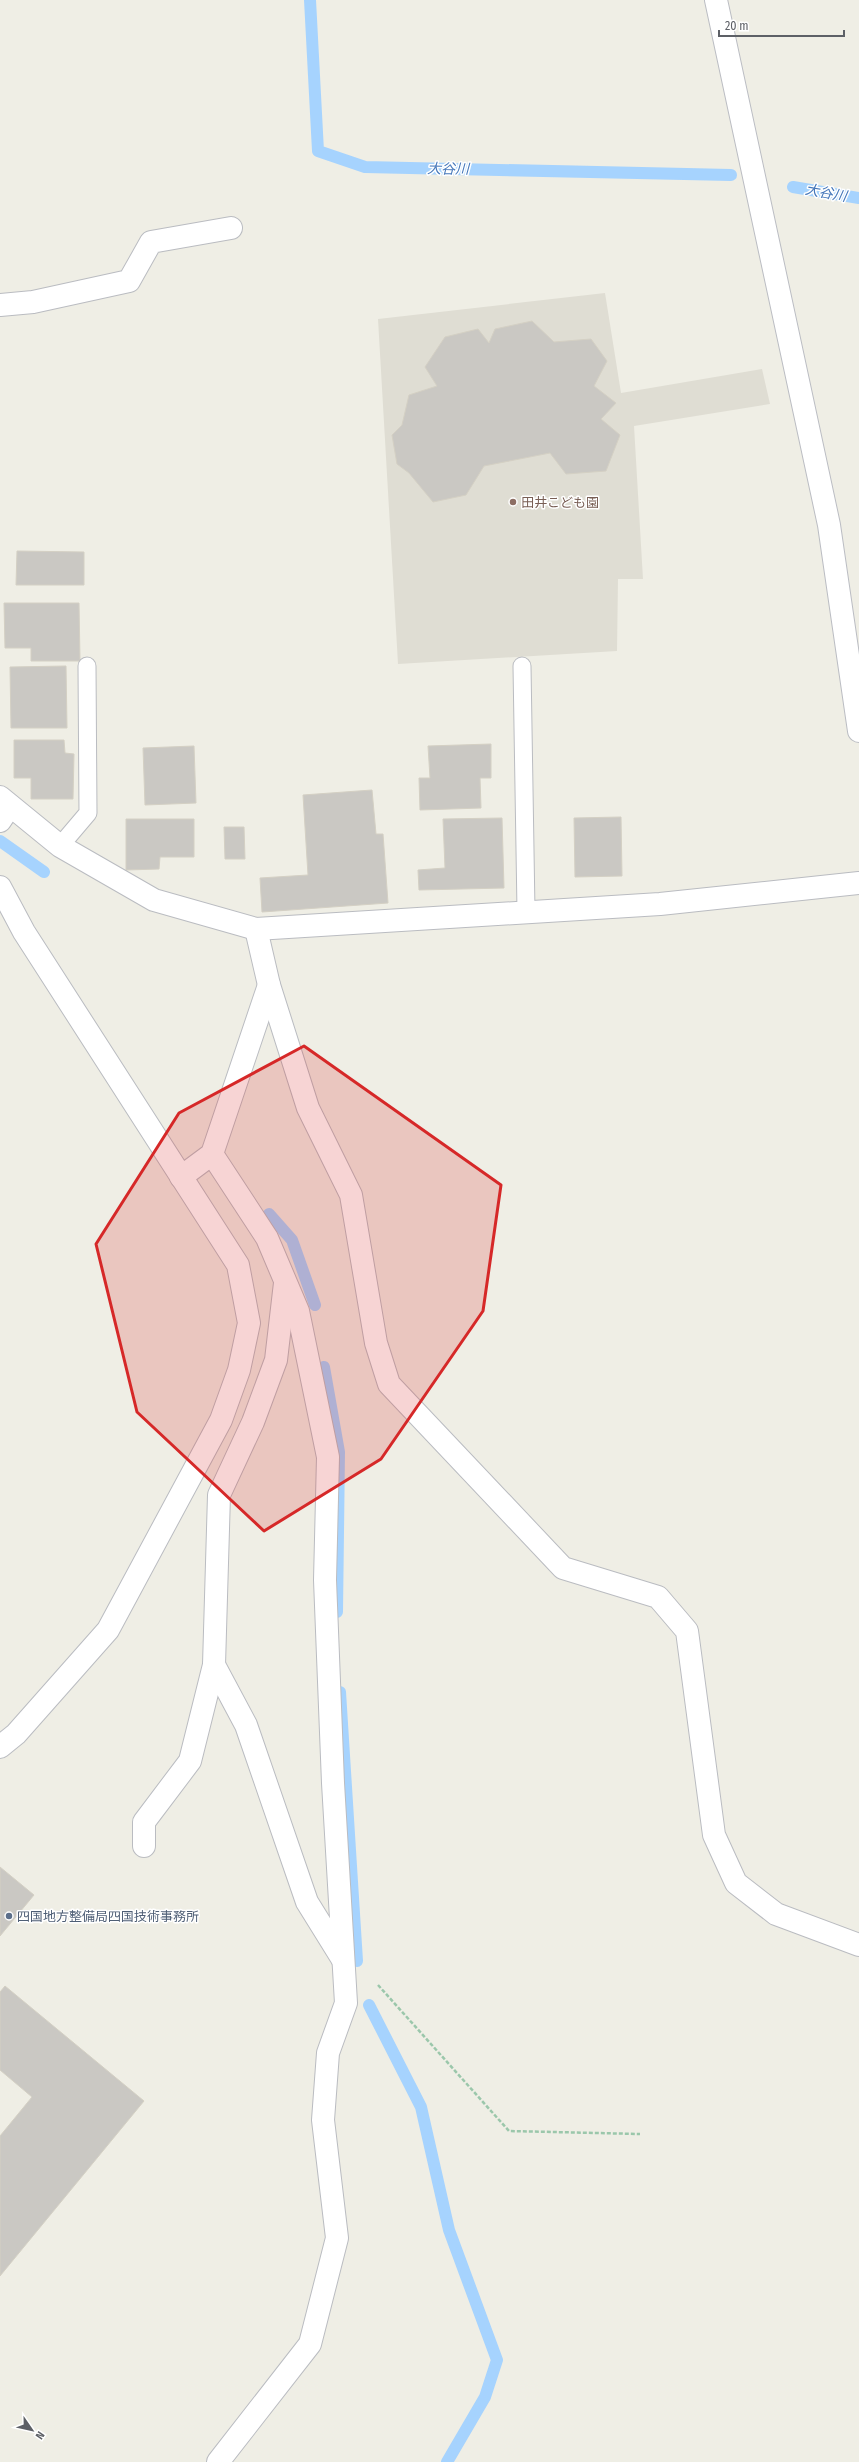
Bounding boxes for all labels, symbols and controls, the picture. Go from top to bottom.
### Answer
scale bar [719,12,844,38]
text: 20 m [725,19,749,33]
water label: 大谷川 [427,160,471,178]
water label: 大谷川 [804,181,850,205]
place label: 田井こども園 [521,495,599,510]
marker: 田井こども園 [508,497,518,507]
place label: 四国地方整備局四国技術事務所 [17,1909,199,1924]
marker: 四国地方整備局四国技術事務所 [4,1911,14,1921]
north arrow [12,2410,52,2450]
text: N [33,2429,47,2442]

